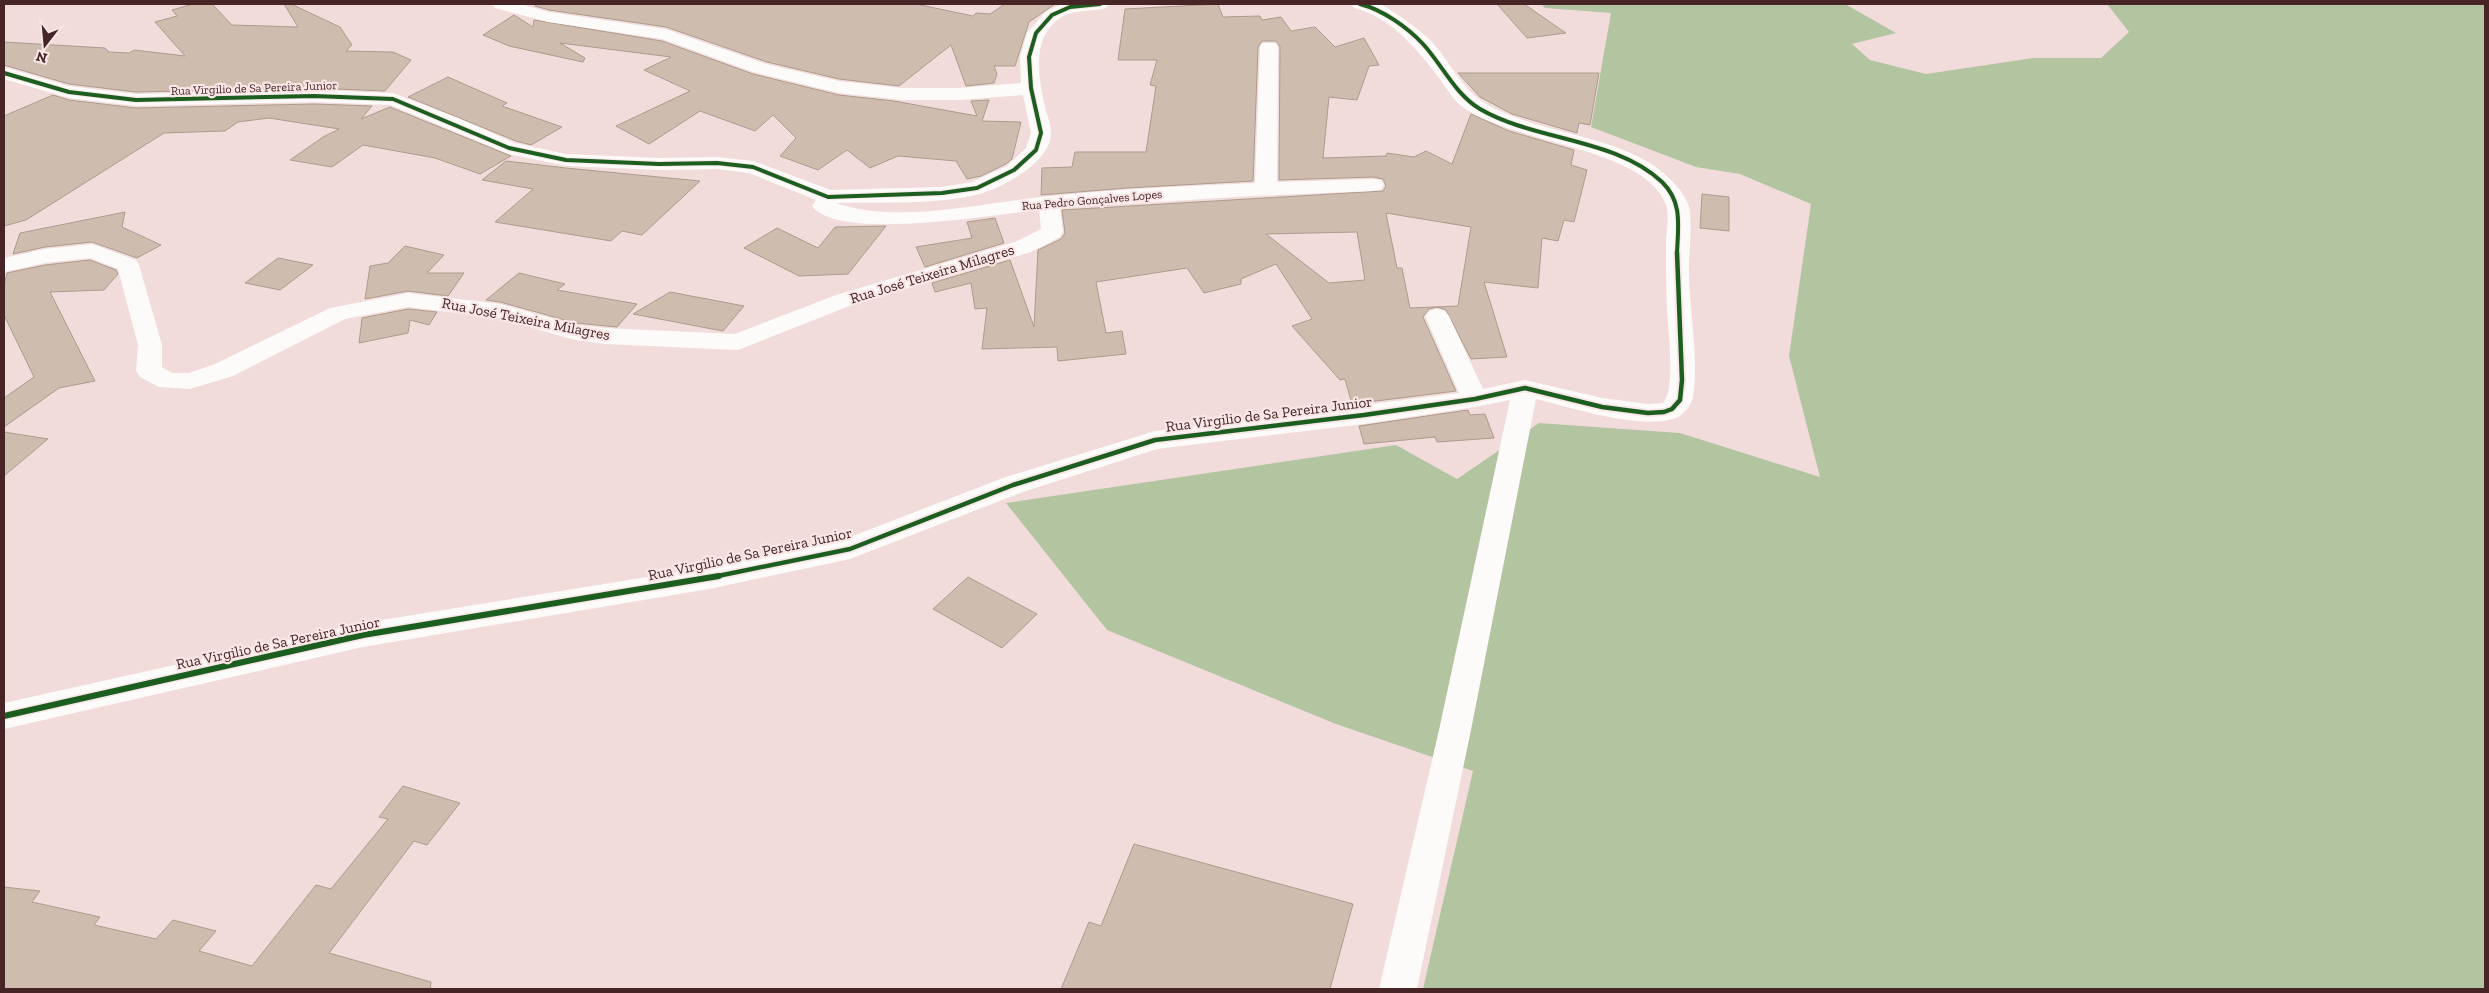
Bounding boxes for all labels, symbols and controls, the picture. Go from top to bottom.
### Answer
north arrow [20,20,70,70]
text: N [34,47,49,67]
street label: Rua Virgilio de Sa Pereira Junior [171,78,337,98]
street label: Rua Pedro Gonçalves Lopes [1021,187,1163,213]
street label: Rua José Teixeira Milagres [848,240,1016,308]
street label: Rua José Teixeira Milagres [440,294,612,344]
street label: Rua Virgilio de Sa Pereira Junior [1165,392,1373,436]
street label: Rua Virgilio de Sa Pereira Junior [646,524,854,584]
street label: Rua Virgilio de Sa Pereira Junior [174,613,382,673]

